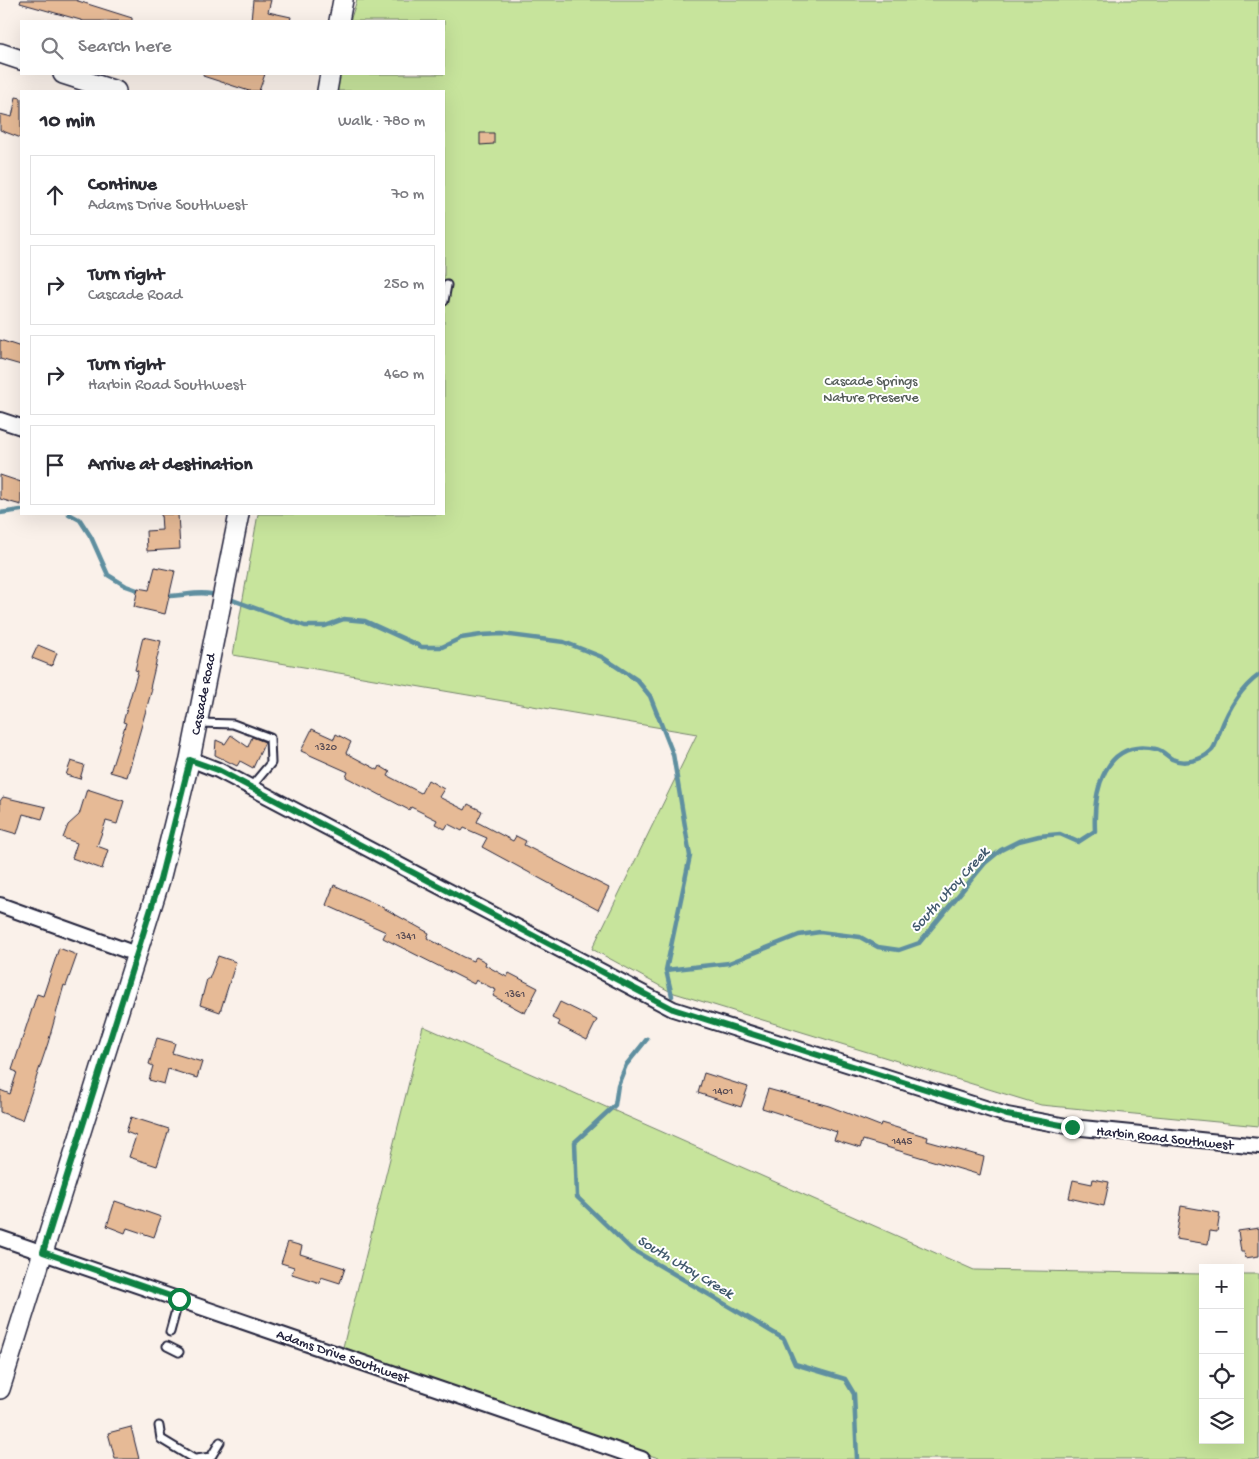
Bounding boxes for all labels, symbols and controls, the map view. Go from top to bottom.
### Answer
search box [20,20,445,75]
icon: search [38,34,66,62]
text: Search here [78,36,172,59]
text: 10 min [40,110,95,135]
text: Walk · 780 m [338,113,425,132]
text: Continue [88,174,157,197]
icon: ahead [41,181,69,209]
text: 70 m [391,186,424,205]
text: Adams Drive Southwest [88,197,247,216]
text: Turn right [88,264,164,287]
icon: right [41,271,69,299]
text: 250 m [384,276,424,295]
text: Cascade Road [88,287,182,306]
text: Turn right [88,354,164,377]
icon: right [41,361,69,389]
text: 460 m [384,366,424,385]
park label: Cascade Springs Nature Preserve [823,374,919,407]
text: Harbin Road Southwest [88,377,245,396]
icon: arrive [41,451,69,479]
text: Arrive at destination [88,454,252,477]
street label: Cascade Road [188,651,221,737]
house number: 1320 [314,742,337,754]
water label: South Utoy Creek [907,843,994,937]
house number: 1341 [395,931,416,943]
house number: 1361 [504,989,525,1001]
house number: 1401 [712,1086,733,1098]
route end [1061,1116,1084,1139]
street label: Harbin Road Southwest [1095,1124,1235,1155]
house number: 1445 [891,1136,913,1148]
water label: South Utoy Creek [634,1232,737,1304]
map controls [1199,1264,1244,1444]
button: + [1199,1264,1244,1309]
route start [168,1288,191,1311]
button: − [1199,1309,1244,1354]
street label: Adams Drive Southwest [274,1327,412,1388]
button: locate [1199,1354,1244,1399]
button: layers [1199,1399,1244,1444]

